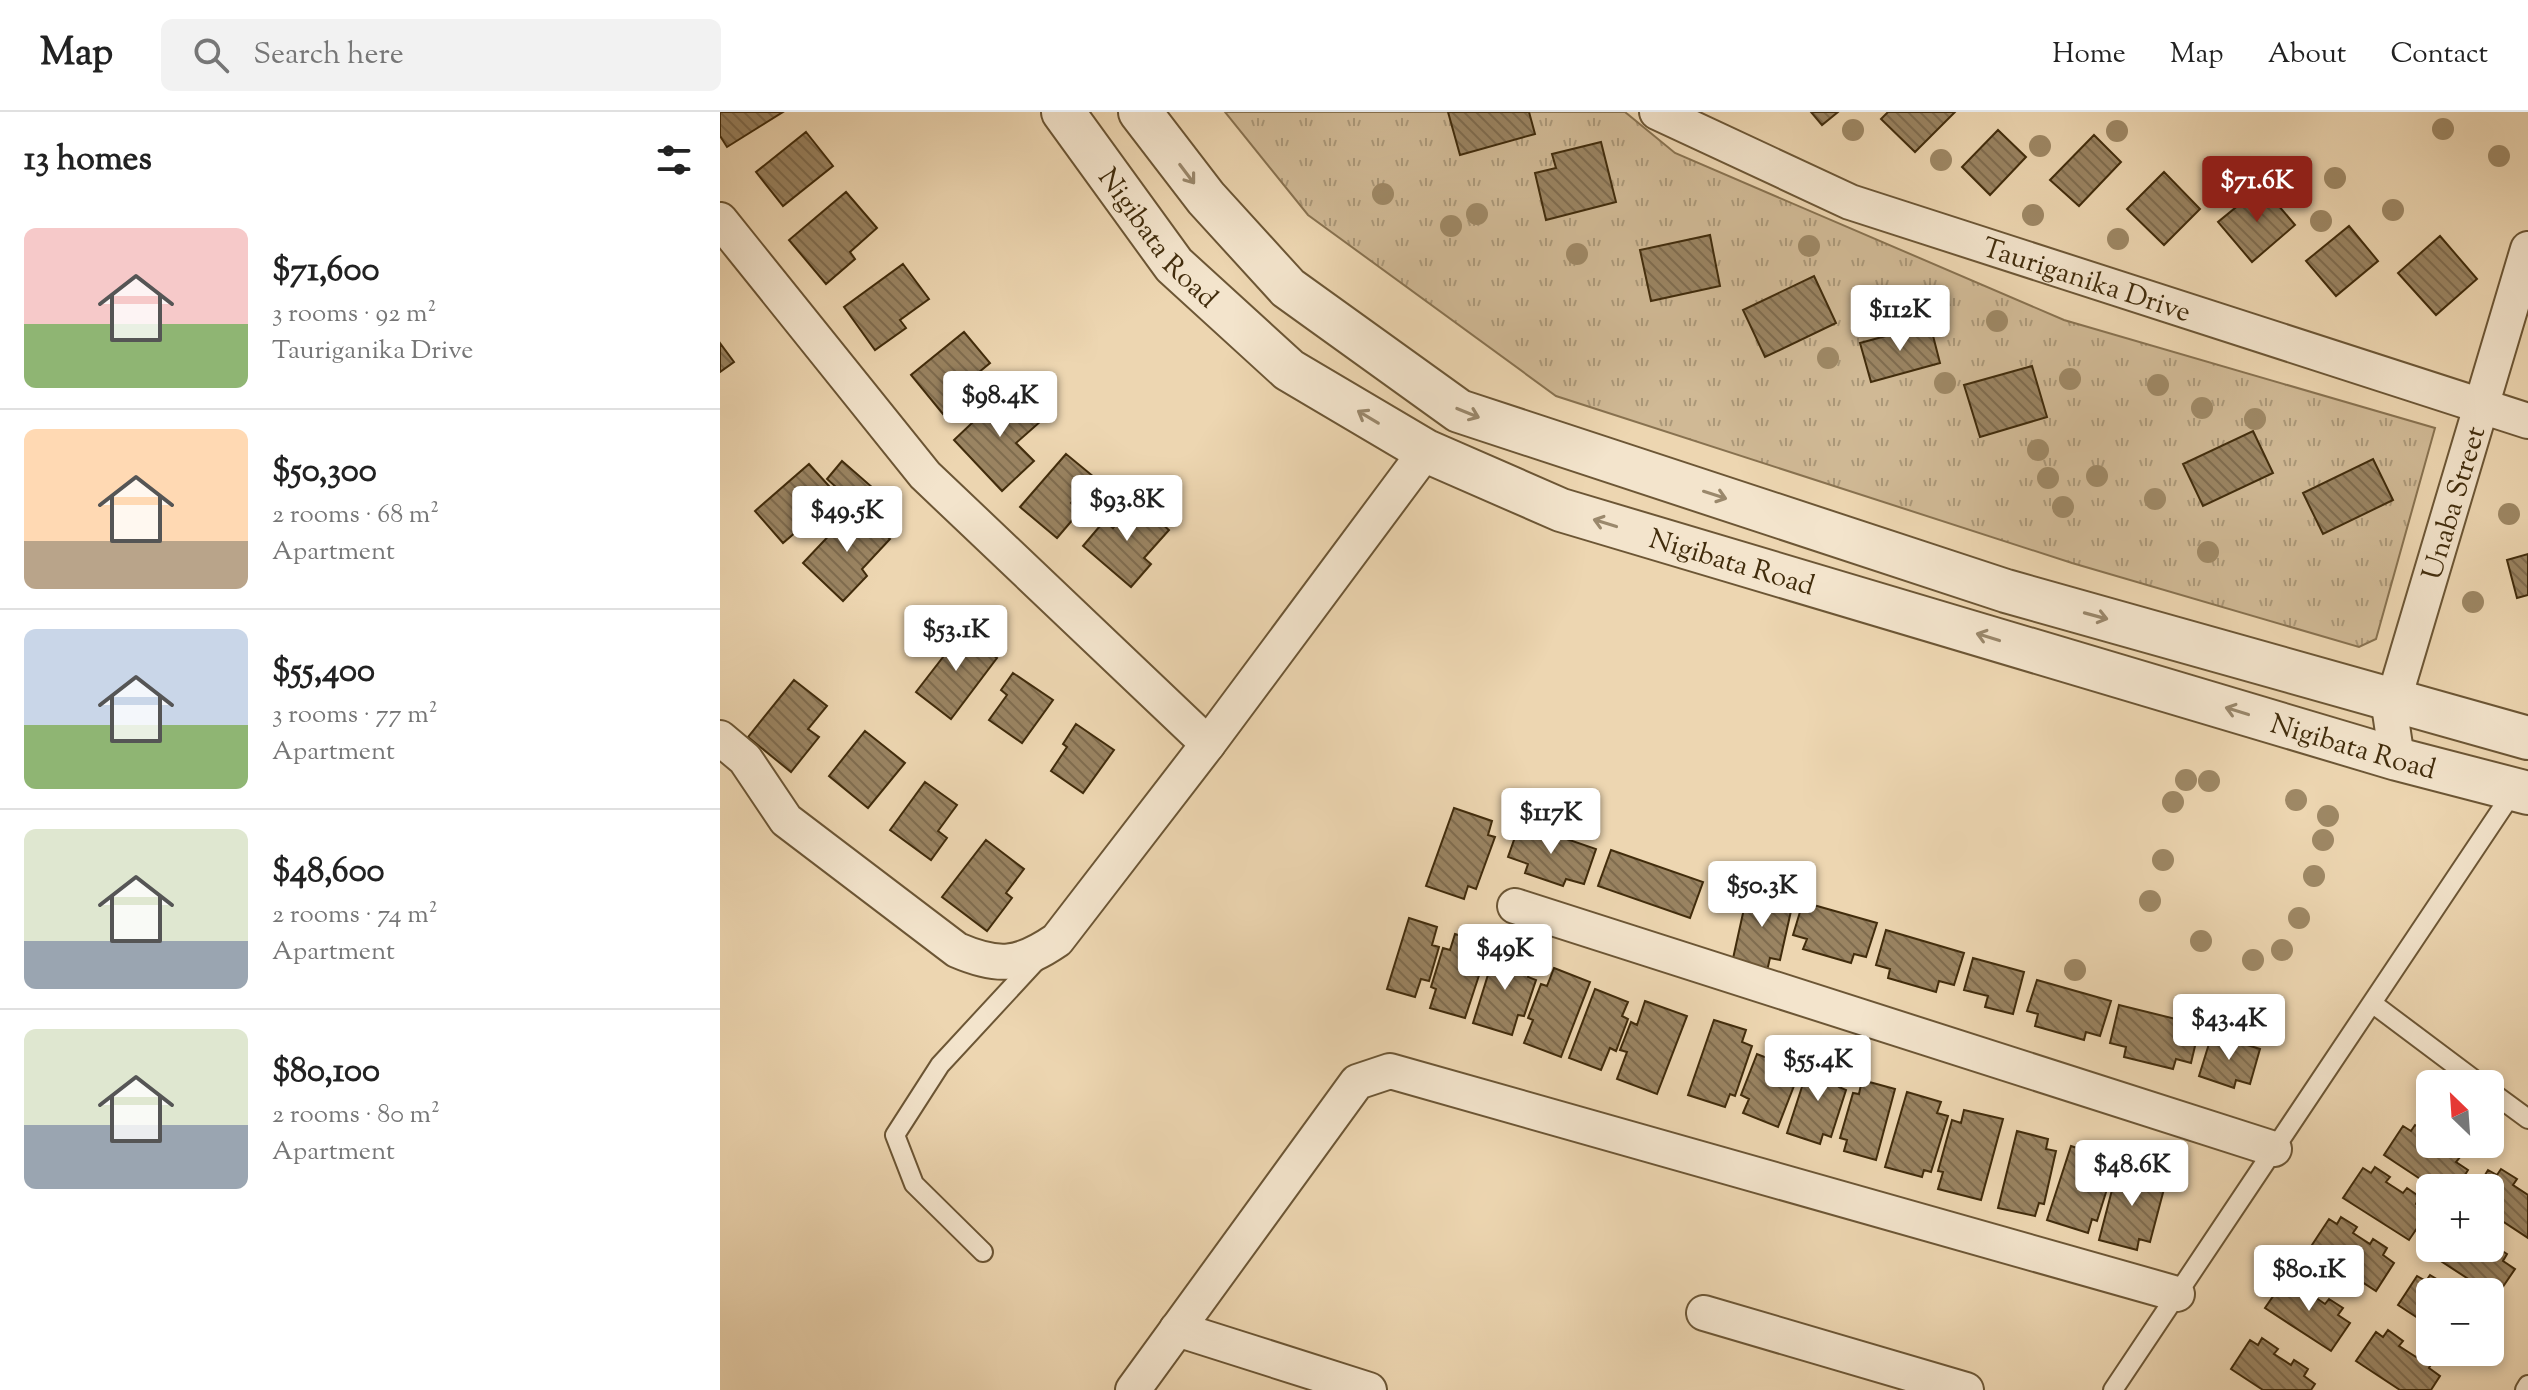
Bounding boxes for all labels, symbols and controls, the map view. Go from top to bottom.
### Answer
search box [161,19,721,91]
text: Map [40,28,113,82]
icon: search [189,33,233,77]
text: Search here [253,34,404,77]
text: Home [2052,35,2126,75]
text: Map [2170,35,2224,75]
text: About [2268,35,2346,75]
text: Contact [2390,35,2488,75]
text: 13 homes [24,136,152,185]
icon: filters [652,138,696,182]
pin: $71.6K [2192,156,2322,224]
street label: Nigibata Road [1087,161,1226,319]
one-way arrow [1179,163,1196,184]
text: $71.6K [2220,163,2294,200]
street label: Tauriganika Drive [1977,229,2195,334]
text: $71,600 [272,247,379,296]
icon: home [88,260,184,356]
pin: $112K [1844,285,1956,353]
text: $112K [1869,292,1931,329]
text: 3 rooms · 92 m² [272,296,436,333]
text: Tauriganika Drive [272,333,473,370]
pin: $98.4K [935,371,1065,439]
text: $98.4K [961,378,1039,415]
one-way arrow [1455,407,1480,421]
one-way arrow [1357,409,1380,425]
street label: Unaba Street [2413,421,2497,585]
text: $50,300 [272,448,377,497]
icon: home [88,461,184,557]
pin: $93.8K [1062,475,1192,543]
text: $93.8K [1089,482,1165,519]
pin: $49.5K [782,486,912,554]
one-way arrow [1702,489,1727,504]
text: $49.5K [810,493,884,530]
text: 2 rooms · 68 m² [272,497,439,534]
one-way arrow [1593,515,1618,529]
street label: Nigibata Road [1644,520,1819,608]
text: Apartment [272,534,395,571]
pin: $53.1K [891,605,1021,673]
one-way arrow [2082,609,2108,624]
text: $53.1K [922,612,990,649]
one-way arrow [1976,629,2002,644]
text: $55,400 [272,648,375,697]
icon: home [88,661,184,757]
text: 3 rooms · 77 m² [272,697,437,734]
one-way arrow [2225,703,2251,718]
street label: Nigibata Road [2265,705,2440,791]
text: Apartment [272,734,395,771]
pin: $117K [1495,788,1607,856]
text: $117K [1519,795,1583,832]
text: $48,600 [272,848,385,897]
icon: home [88,861,184,957]
pin: $50.3K [1697,861,1827,929]
text: $50.3K [1726,868,1798,905]
text: 2 rooms · 74 m² [272,897,437,934]
pin: $49K [1458,924,1552,992]
text: $49K [1476,931,1534,968]
text: Apartment [272,934,395,971]
pin: $43.4K [2164,994,2294,1062]
text: $43.4K [2191,1001,2267,1038]
pin: $55.4K [1753,1035,1883,1103]
text: $55.4K [1783,1042,1853,1079]
text: $80,100 [272,1048,380,1097]
icon: home [88,1061,184,1157]
north arrow [2416,1070,2504,1158]
map controls [2416,1070,2504,1366]
text: 2 rooms · 80 m² [272,1097,440,1134]
text: Apartment [272,1134,395,1171]
pin: $48.6K [2067,1140,2197,1208]
text: $48.6K [2093,1147,2171,1184]
button: + [2416,1174,2504,1262]
pin: $80.1K [2244,1245,2374,1313]
text: $80.1K [2272,1252,2346,1289]
button: − [2416,1278,2504,1366]

